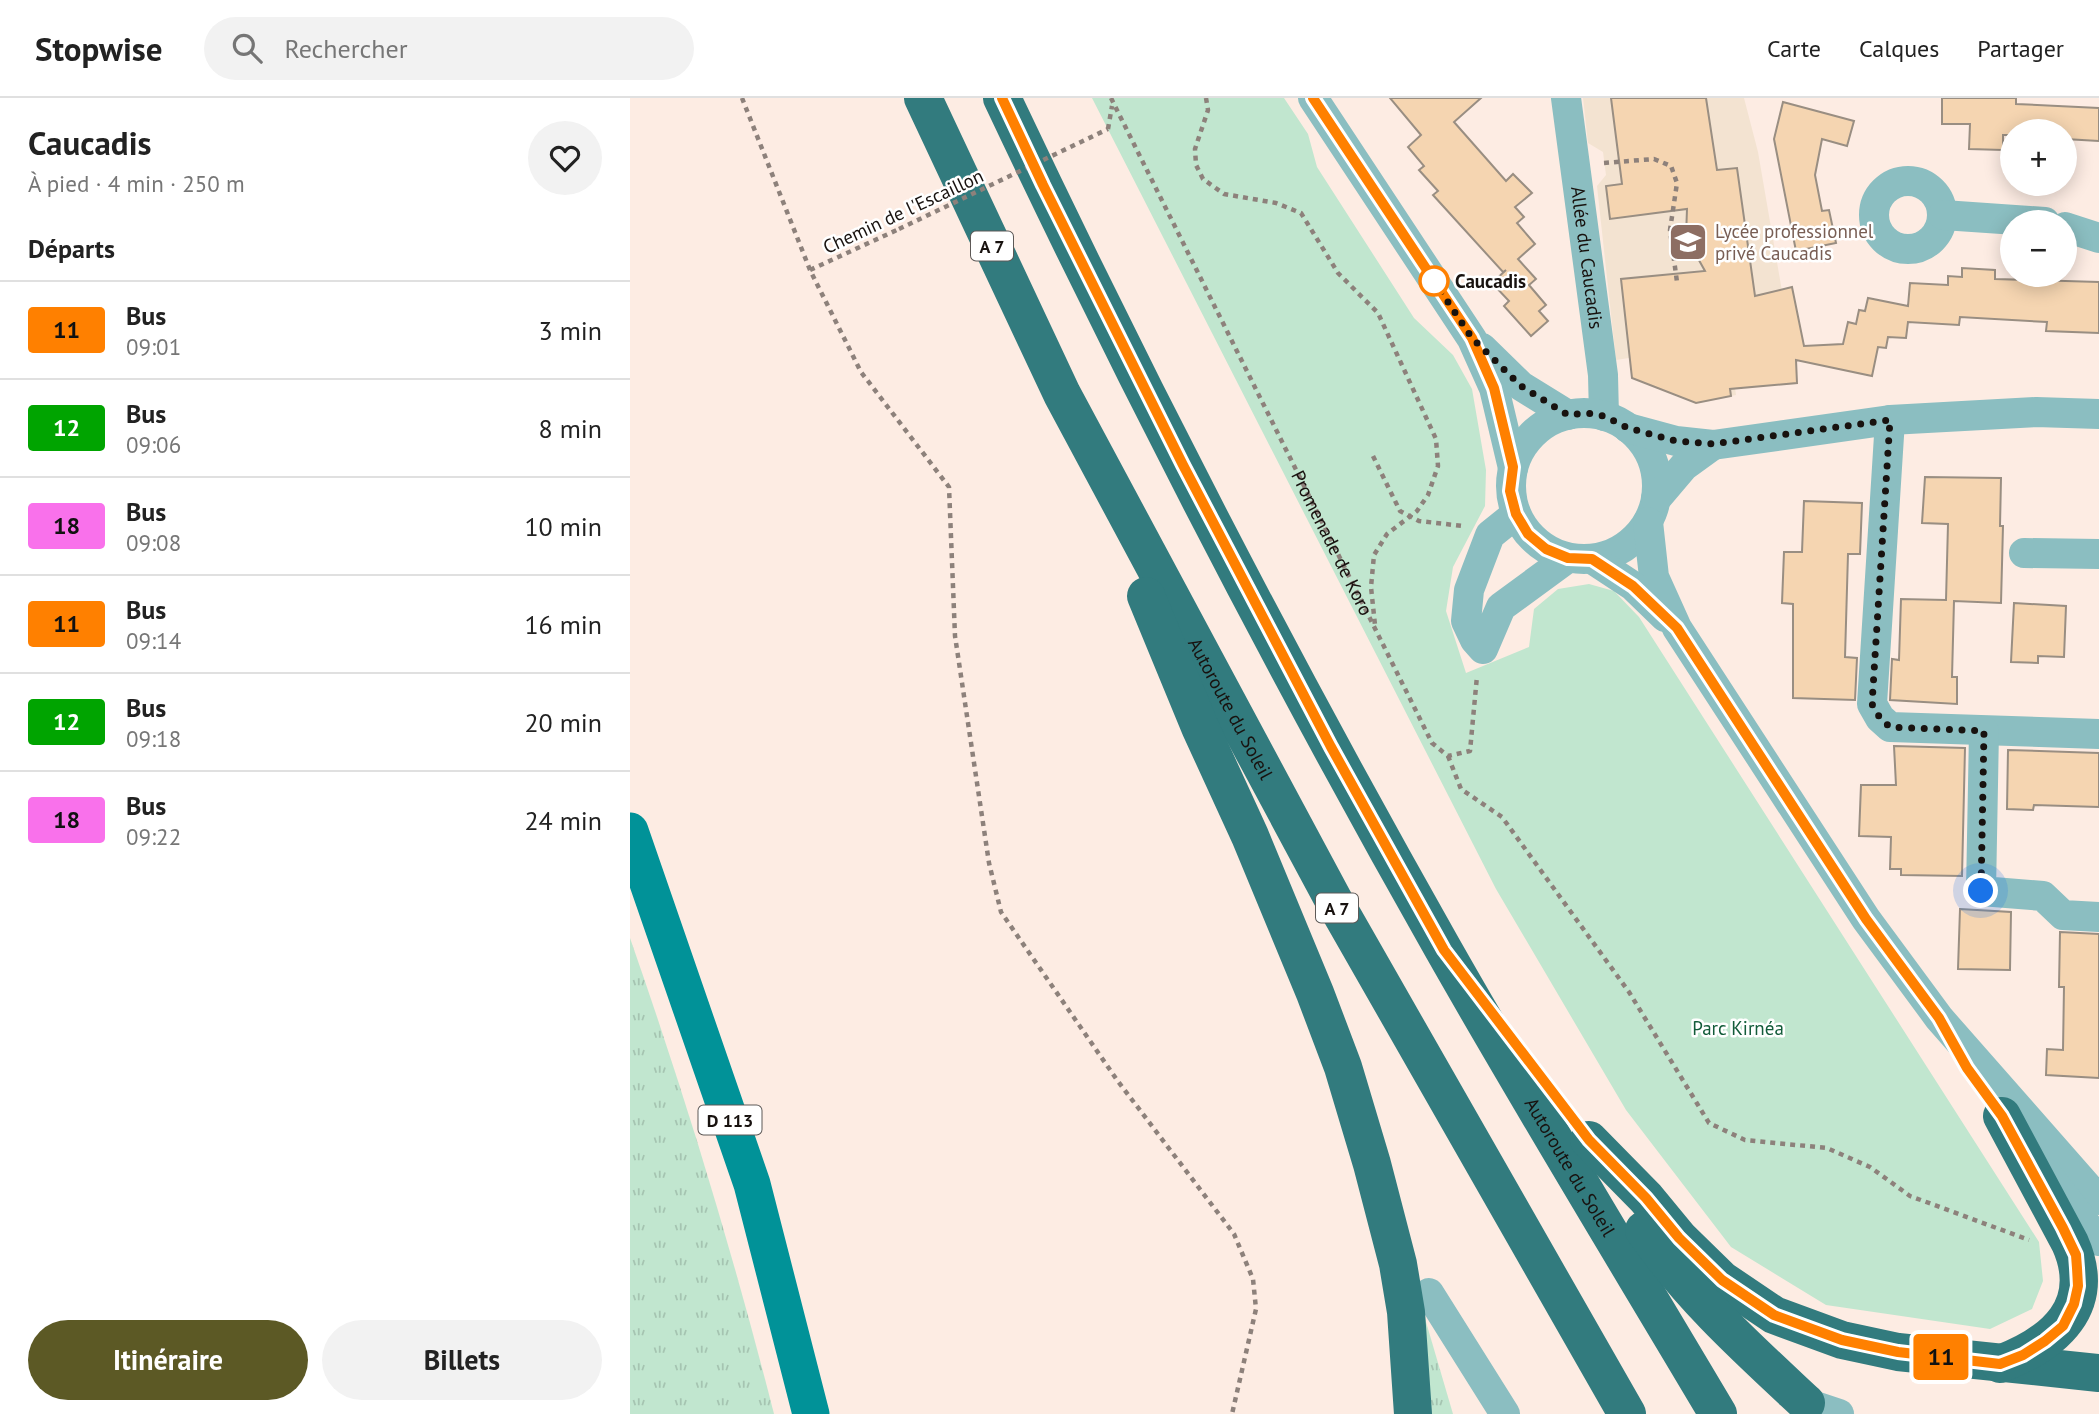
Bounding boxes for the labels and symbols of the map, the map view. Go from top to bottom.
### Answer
street label: Chemin de l'Escaillon [819,163,987,259]
street label: Allée du Caucadis [1566,185,1609,330]
place label: Lycée professionnel privé Caucadis [1715,219,1874,265]
school or university icon: Lycée professionnel privé Caucadis [1667,221,1709,263]
road number: A 7 [971,232,1013,260]
marker: Caucadis [1419,266,1449,296]
place label: Caucadis [1455,269,1526,293]
street label: Promenade de Koro [1286,466,1379,619]
street label: Autoroute du Soleil [1183,634,1279,784]
your location [1963,873,1998,908]
road number: A 7 [1316,894,1358,922]
park label: Parc Kirnéa [1692,1016,1784,1040]
street label: Autoroute du Soleil [1520,1093,1621,1241]
road number: D 113 [698,1105,762,1134]
line badge: 11 [1910,1334,1972,1380]

